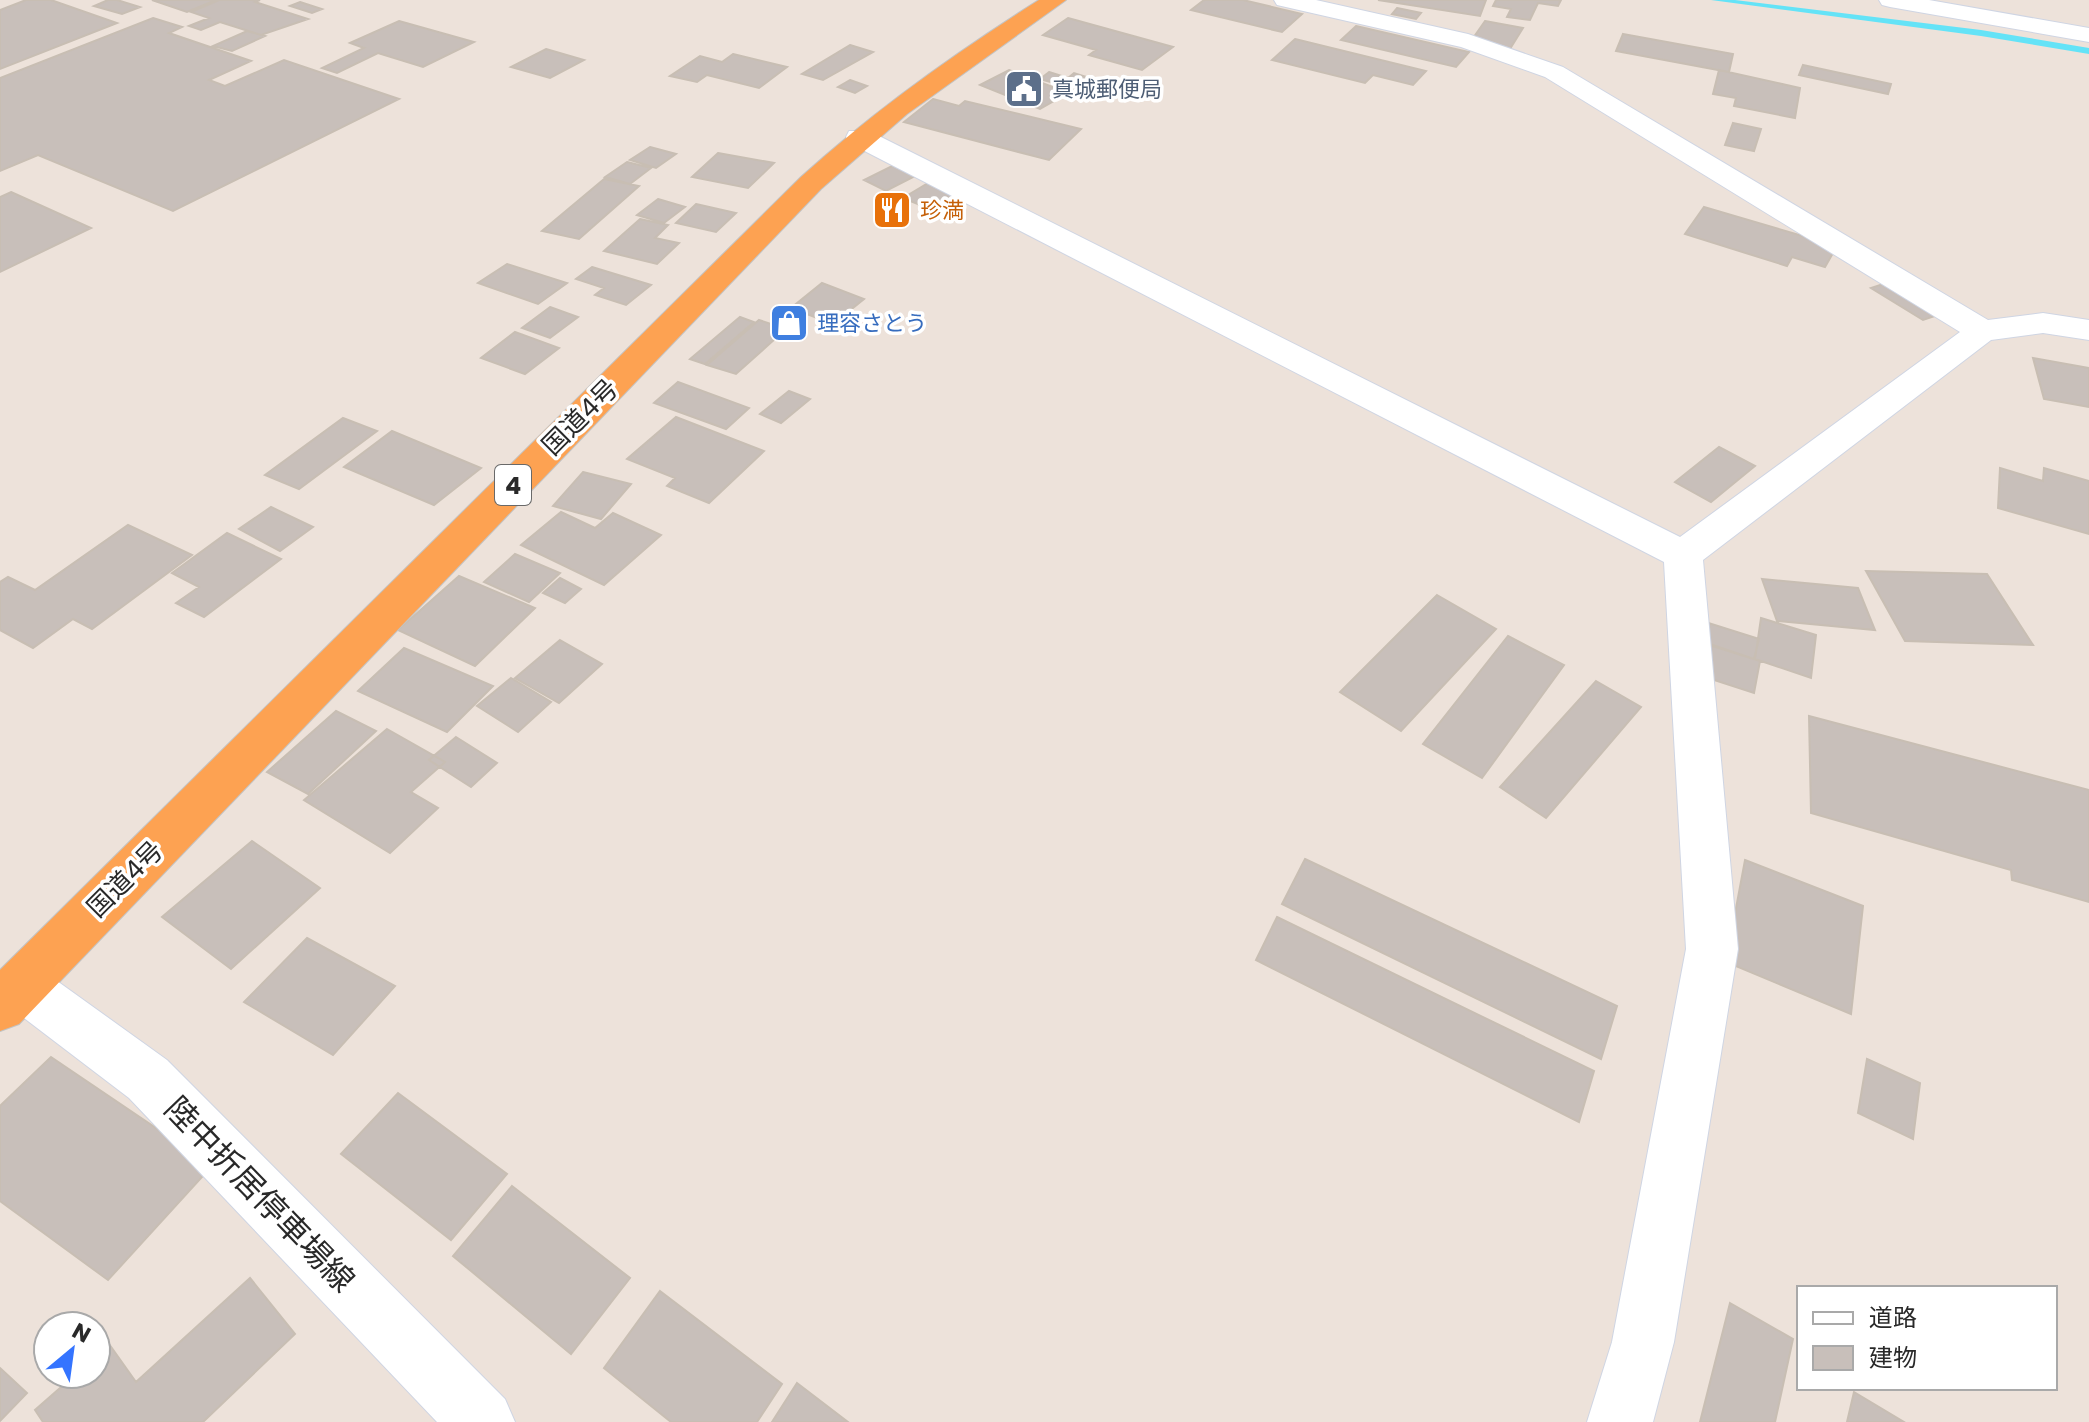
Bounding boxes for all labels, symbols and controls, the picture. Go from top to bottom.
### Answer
public building icon: 真城郵便局 [1003,68,1045,110]
place label: 真城郵便局 [1052,74,1162,105]
restaurant icon: 珍満 [871,189,913,231]
place label: 珍満 [920,195,964,226]
shop icon: 理容さとう [768,302,810,344]
place label: 理容さとう [817,308,927,339]
street label: 国道4号 [534,371,626,463]
road number: 4 [495,465,531,505]
street label: 国道4号 [79,833,171,925]
street label: 陸中折居停車場線 [155,1086,365,1302]
legend [1797,1286,2057,1390]
text: 道路 [1869,1301,1917,1334]
north arrow [32,1310,112,1390]
text: N [67,1315,96,1351]
text: 建物 [1869,1341,1917,1374]

